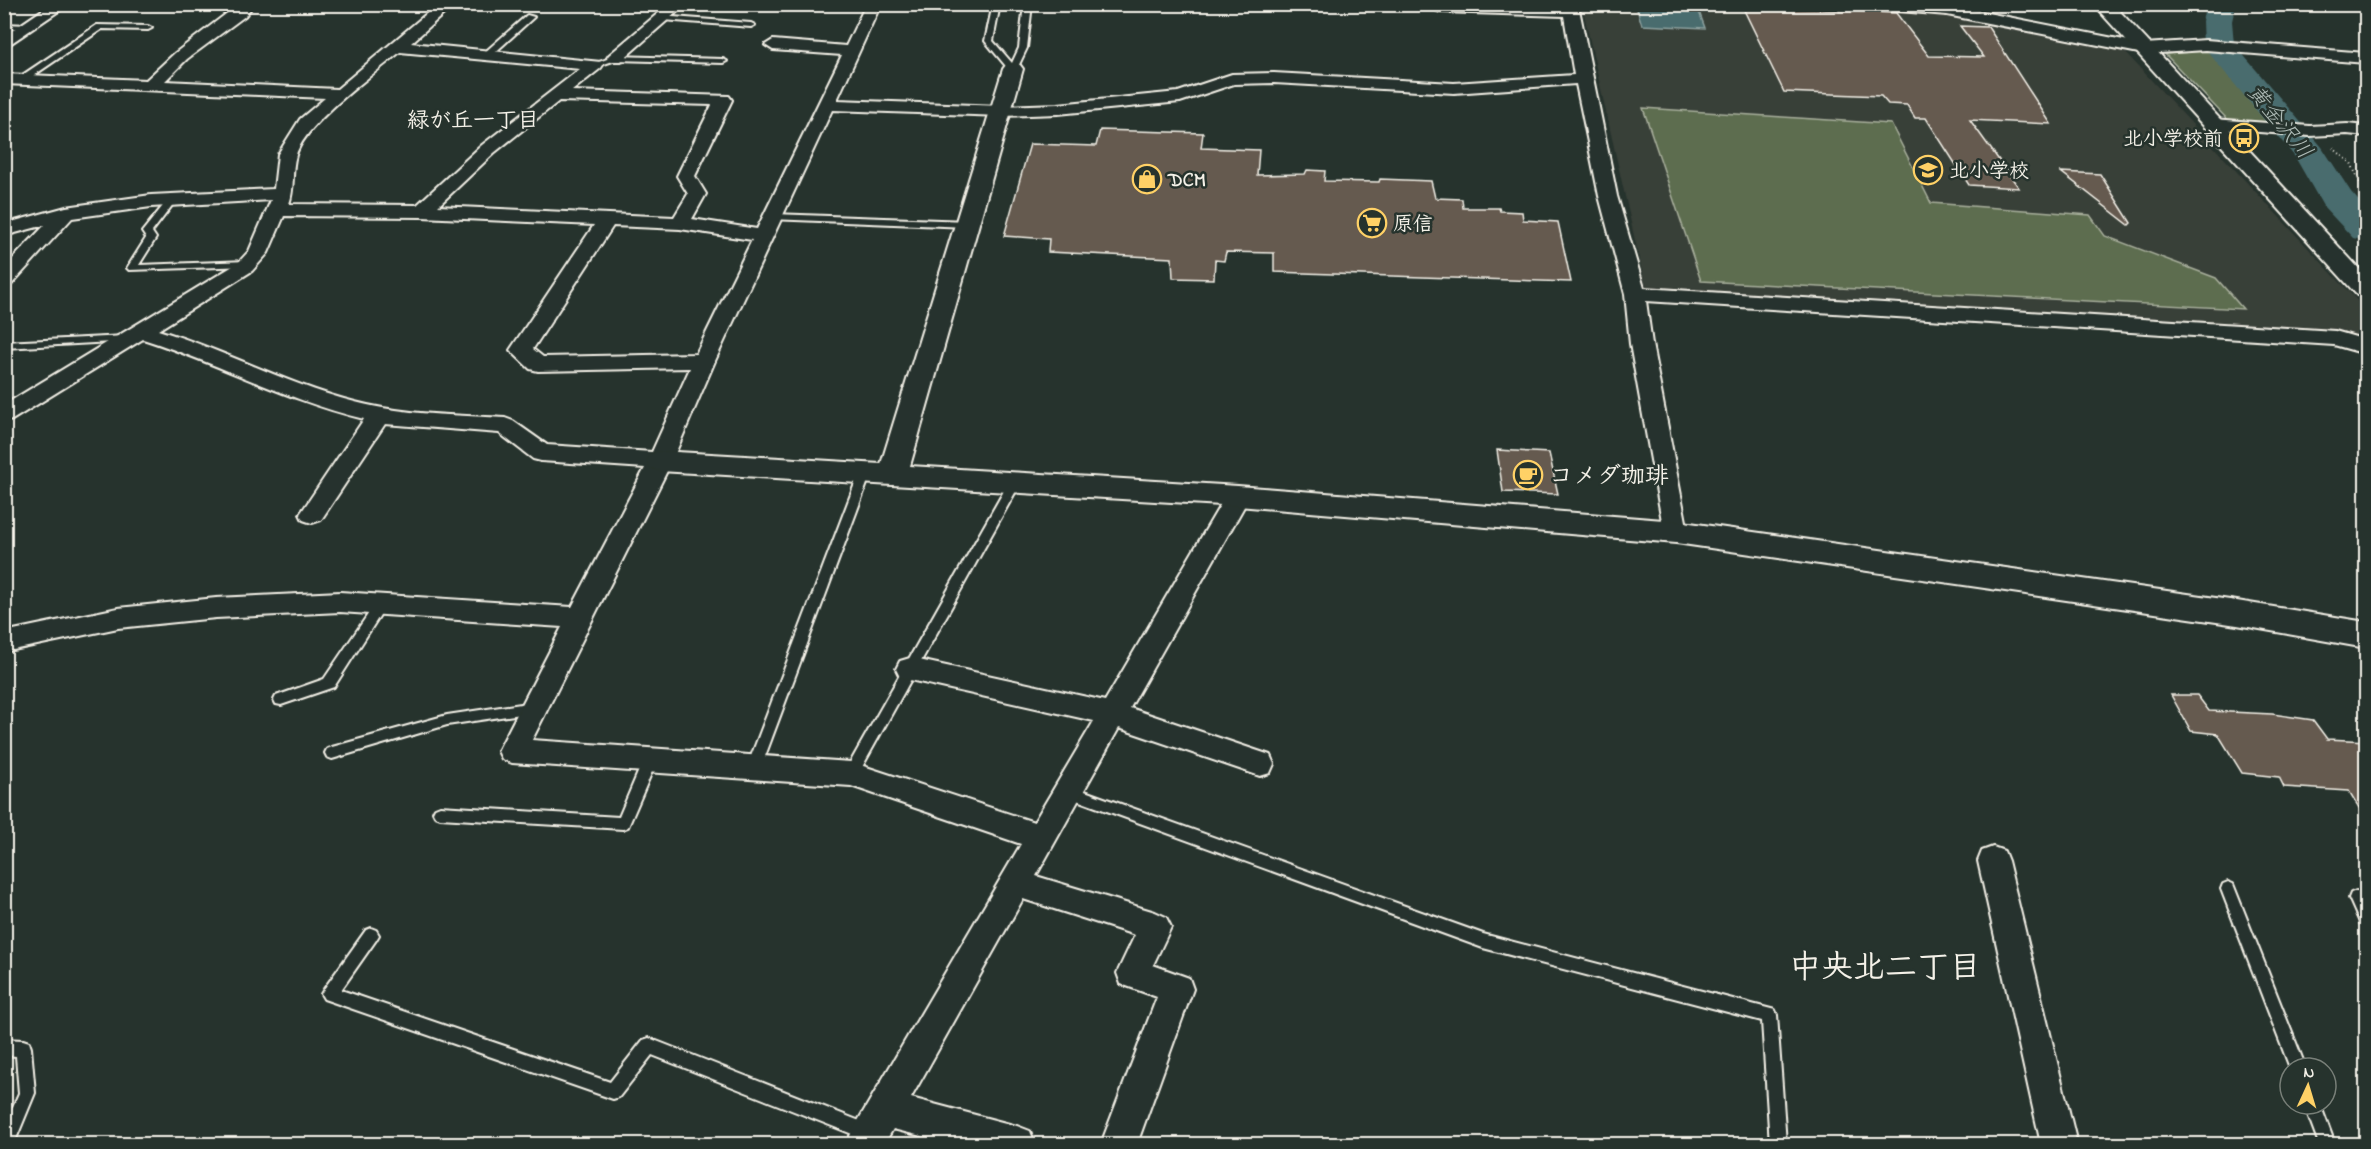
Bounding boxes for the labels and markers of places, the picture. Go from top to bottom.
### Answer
bus stop icon: 北小学校前 [2228,122,2260,154]
place label: 北小学校前 [2123,126,2223,155]
school or university icon: 北小学校 [1912,154,1944,186]
place label: 北小学校 [1949,158,2029,187]
shop icon: DCM [1131,163,1163,195]
place label: DCM [1167,167,1206,196]
supermarket icon: 原信 [1356,207,1388,239]
place label: 原信 [1393,211,1433,240]
cafe icon: コメダ珈琲 [1512,459,1544,491]
place label: コメダ珈琲 [1549,460,1669,495]

